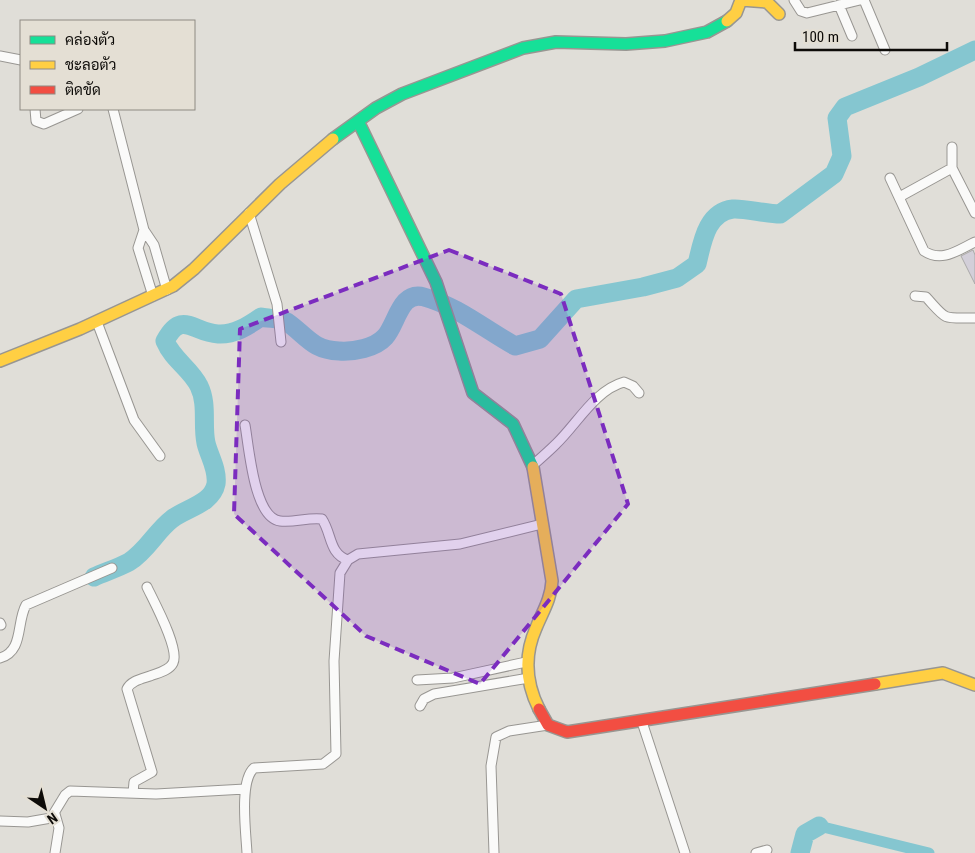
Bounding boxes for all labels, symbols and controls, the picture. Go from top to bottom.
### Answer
legend [20,20,195,110]
scale bar [795,20,948,52]
text: 100 m [802,28,839,46]
text: คล่องตัว [65,30,115,49]
text: ชะลอตัว [65,56,116,74]
text: ติดขัด [65,81,101,99]
north arrow [20,783,70,833]
text: N [44,810,61,828]

